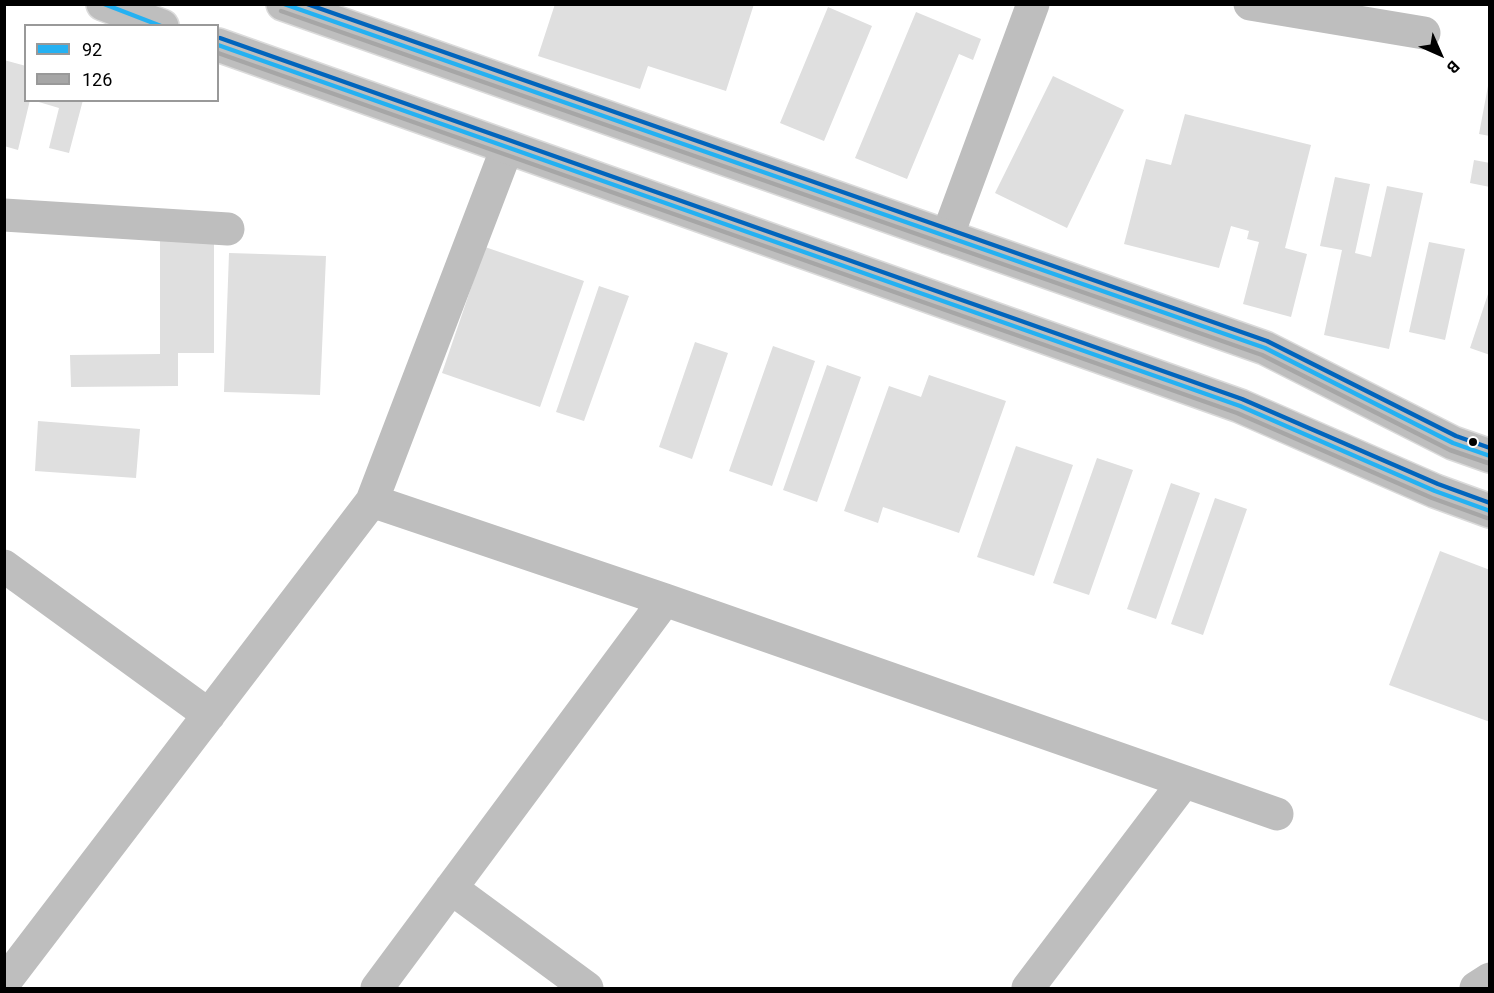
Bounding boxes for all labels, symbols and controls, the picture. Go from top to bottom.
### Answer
legend [24,24,219,102]
north arrow [1410,24,1470,84]
text: 92 [82,39,102,60]
text: B [1443,57,1463,77]
text: 126 [82,69,112,90]
unlabelled marker [1467,436,1479,448]

